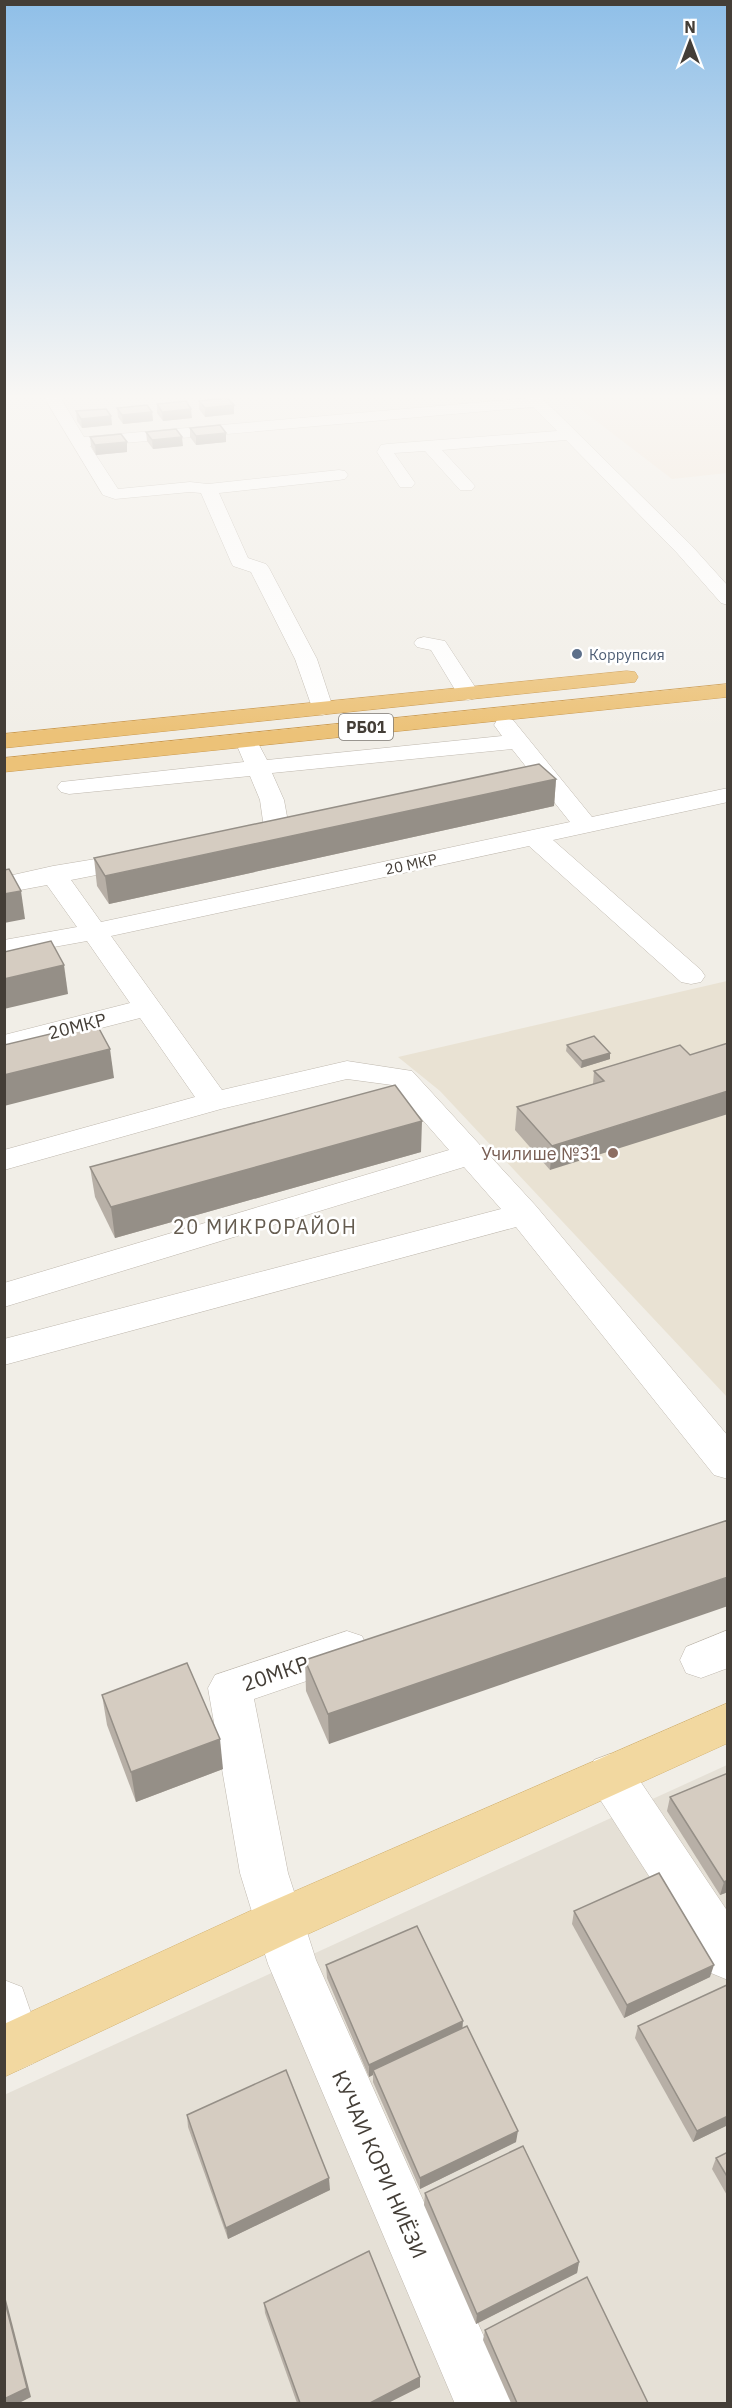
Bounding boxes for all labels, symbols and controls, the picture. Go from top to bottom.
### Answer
north arrow [660,12,720,72]
text: N [684,17,696,37]
place label: Коррупсия [589,645,665,664]
marker: Коррупсия [570,647,584,661]
road number: РБ01 [339,714,393,740]
street label: 20 МКР [383,849,439,879]
street label: 20МКР [46,1008,109,1044]
place label: Училише №31 [481,1142,601,1165]
marker: Училише №31 [606,1146,620,1160]
district label: 20 МИКРОРАЙОН [173,1213,357,1240]
street label: 20МКР [238,1649,312,1697]
street label: КУЧАИ КОРИ НИЁЗИ [326,2066,434,2262]

